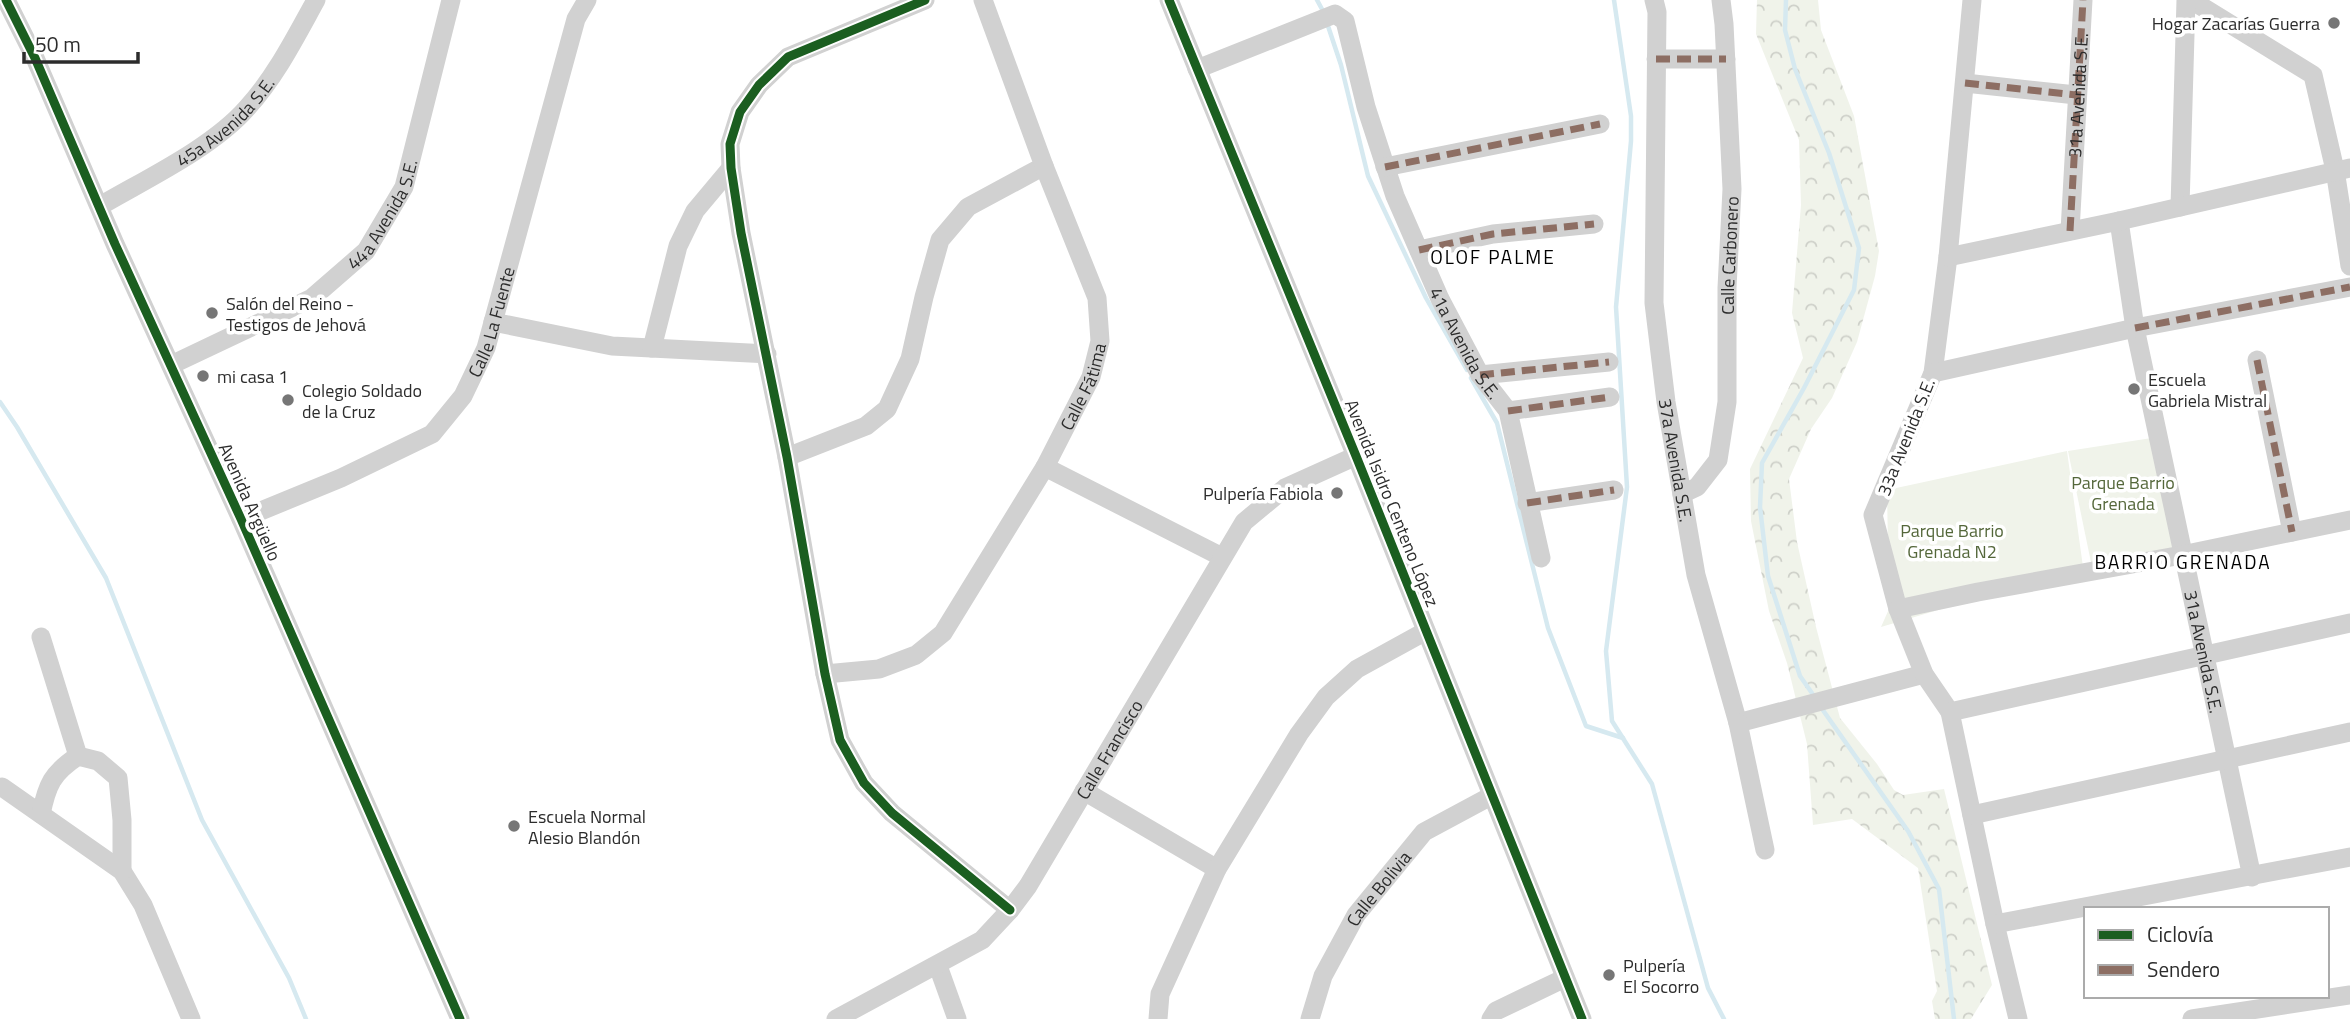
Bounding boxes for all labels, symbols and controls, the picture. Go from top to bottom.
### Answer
place label: Hogar Zacarías Guerra [2152,10,2320,37]
marker: Hogar Zacarías Guerra [2326,15,2342,31]
scale bar [24,21,138,65]
text: 50 m [35,28,81,60]
street label: 31a Avenida S.E. [2061,32,2095,158]
street label: 45a Avenida S.E. [171,71,281,173]
street label: 44a Avenida S.E. [340,156,424,276]
street label: Calle Carbonero [1714,196,1745,315]
district label: OLOF PALME [1430,242,1556,271]
street label: Calle La Fuente [461,263,521,382]
street label: 41a Avenida S.E. [1423,283,1507,405]
place label: Salón del Reino - Testigos de Jehová [226,290,366,338]
marker: Salón del Reino - Testigos de Jehová [204,305,220,321]
street label: Calle Fátima [1053,340,1113,435]
place label: mi casa 1 [217,363,288,390]
place label: Escuela Gabriela Mistral [2148,366,2267,414]
marker: mi casa 1 [195,368,211,384]
street label: 33a Avenida S.E. [1870,374,1942,500]
place label: Colegio Soldado de la Cruz [302,377,422,425]
marker: Escuela Gabriela Mistral [2126,381,2142,397]
marker: Colegio Soldado de la Cruz [280,392,296,408]
street label: Avenida Isidro Centeno López [1338,395,1446,611]
street label: 37a Avenida S.E. [1652,396,1700,524]
street label: Avenida Argüello [212,439,288,565]
park label: Parque Barrio Grenada [2071,469,2175,517]
place label: Pulpería Fabiola [1203,480,1323,507]
marker: Pulpería Fabiola [1329,485,1345,501]
park label: Parque Barrio Grenada N2 [1900,517,2004,565]
district label: BARRIO GRENADA [2094,547,2272,576]
street label: 31a Avenida S.E. [2178,588,2230,715]
street label: Calle Francisco [1069,694,1149,804]
place label: Escuela Normal Alesio Blandón [528,803,646,851]
marker: Escuela Normal Alesio Blandón [506,818,522,834]
street label: Calle Bolivia [1339,845,1417,931]
legend [2084,907,2329,998]
text: Ciclovía [2147,918,2214,950]
place label: Pulpería El Socorro [1623,952,1699,1000]
text: Sendero [2147,953,2220,985]
marker: Pulpería El Socorro [1601,967,1617,983]

